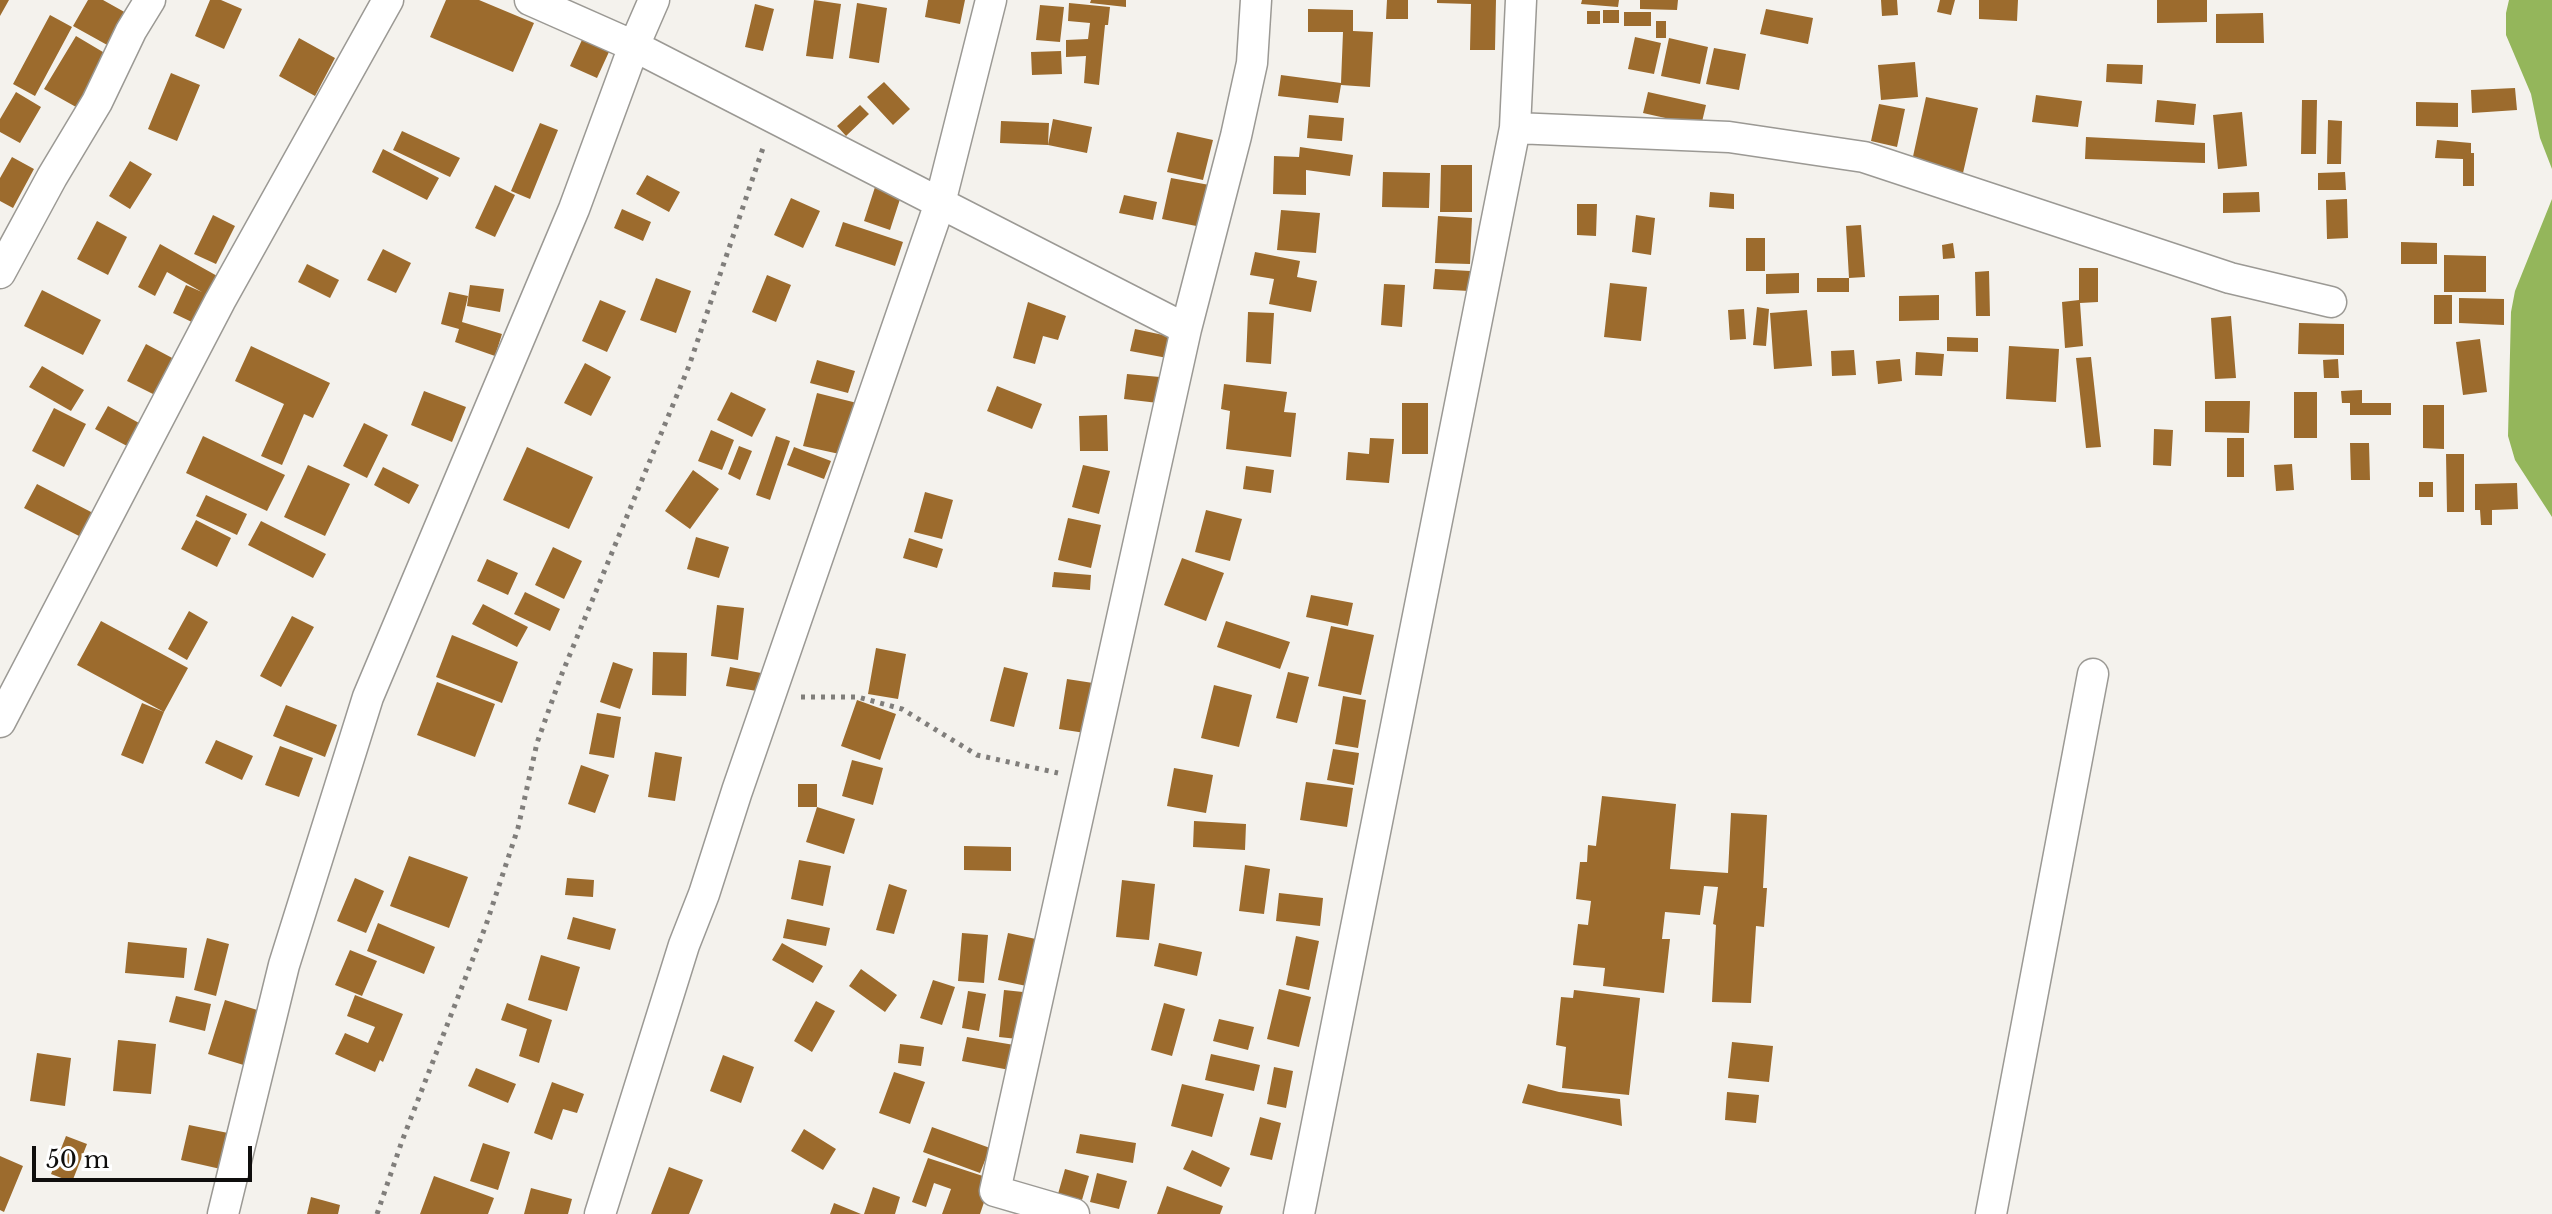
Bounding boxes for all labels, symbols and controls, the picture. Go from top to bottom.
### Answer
scale bar [36,1130,256,1180]
text: 50 m [46,1145,109,1174]

